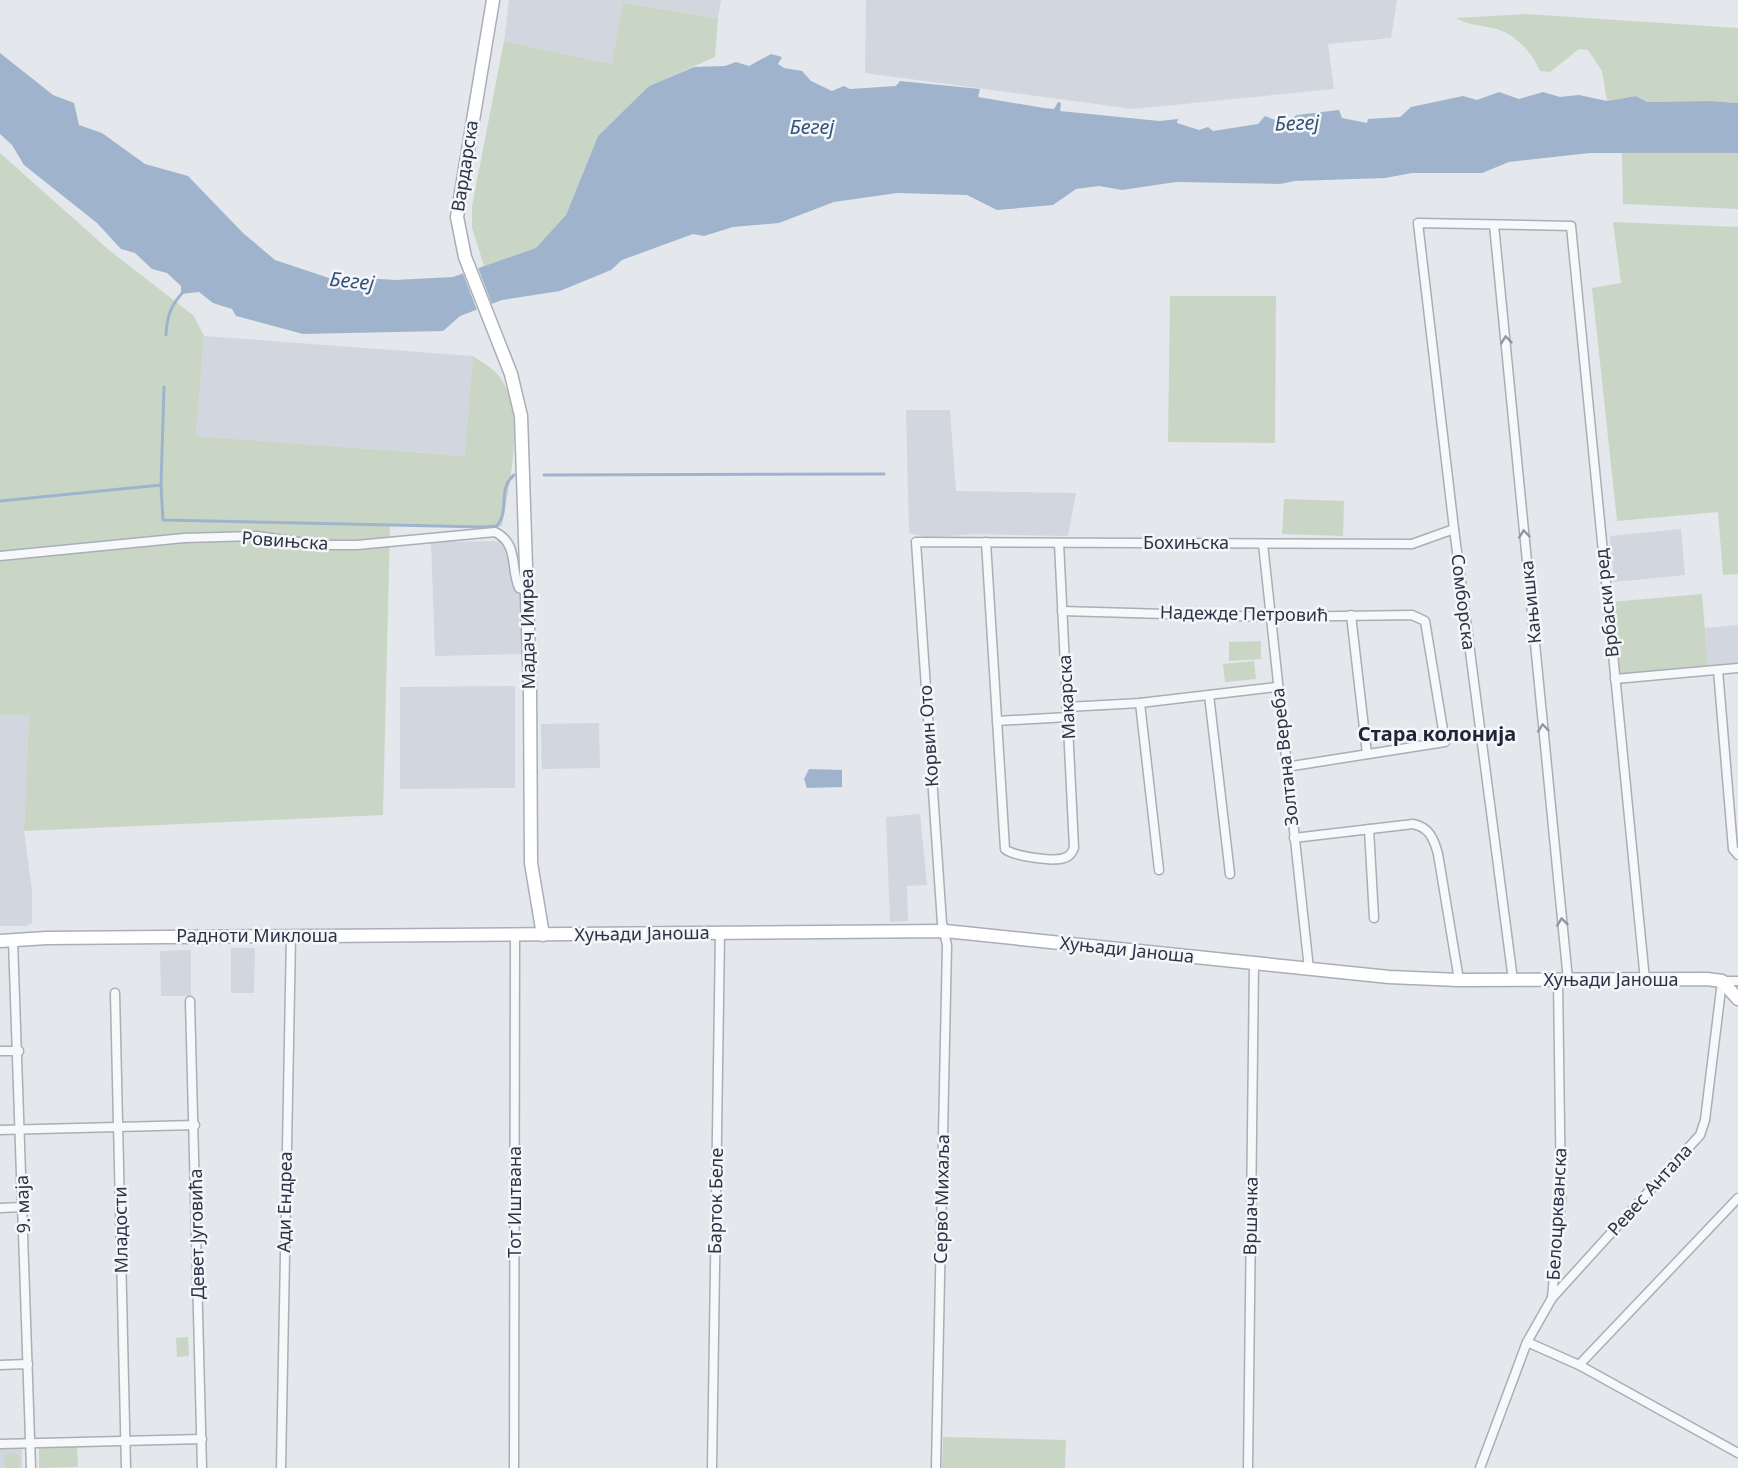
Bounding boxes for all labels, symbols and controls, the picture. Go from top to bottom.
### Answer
water label: Бегеј [1274,108,1321,137]
water label: Бегеј [790,113,835,140]
street label: Вардарска [445,118,483,213]
water label: Бегеј [328,265,377,296]
one-way arrow [1500,335,1513,344]
street label: Ровињска [241,525,329,555]
one-way arrow [1519,529,1531,538]
street label: Бохињска [1143,530,1229,554]
street label: Врбаски ред [1588,547,1624,659]
street label: Сомборска [1446,553,1482,651]
street label: Кањишка [1514,559,1546,645]
street label: Мадач Имреа [514,568,540,690]
street label: Надежде Петровић [1160,600,1328,626]
street label: Макарска [1052,654,1080,740]
street label: Корвин Ото [912,684,944,788]
street label: Золтана Вереба [1265,687,1303,827]
district label: Стара колонија [1358,720,1516,747]
one-way arrow [1537,723,1550,732]
one-way arrow [1556,917,1569,926]
street label: Хуњади Јаноша [574,920,710,946]
street label: Радноти Миклоша [176,923,338,947]
street label: Хуњади Јаноша [1059,930,1196,968]
street label: Хуњади Јаноша [1543,967,1679,991]
street label: Серво Михаља [928,1134,954,1264]
street label: Ревес Антала [1602,1138,1697,1240]
street label: Тот Иштвана [502,1146,526,1258]
street label: Белоцркванска [1541,1147,1571,1281]
street label: Барток Беле [702,1148,728,1254]
street label: Ади Ендреа [271,1151,297,1253]
street label: Девет Југовића [183,1168,209,1300]
street label: 9. маја [9,1174,35,1234]
street label: Вршачка [1237,1176,1263,1255]
street label: Младости [107,1186,133,1274]

